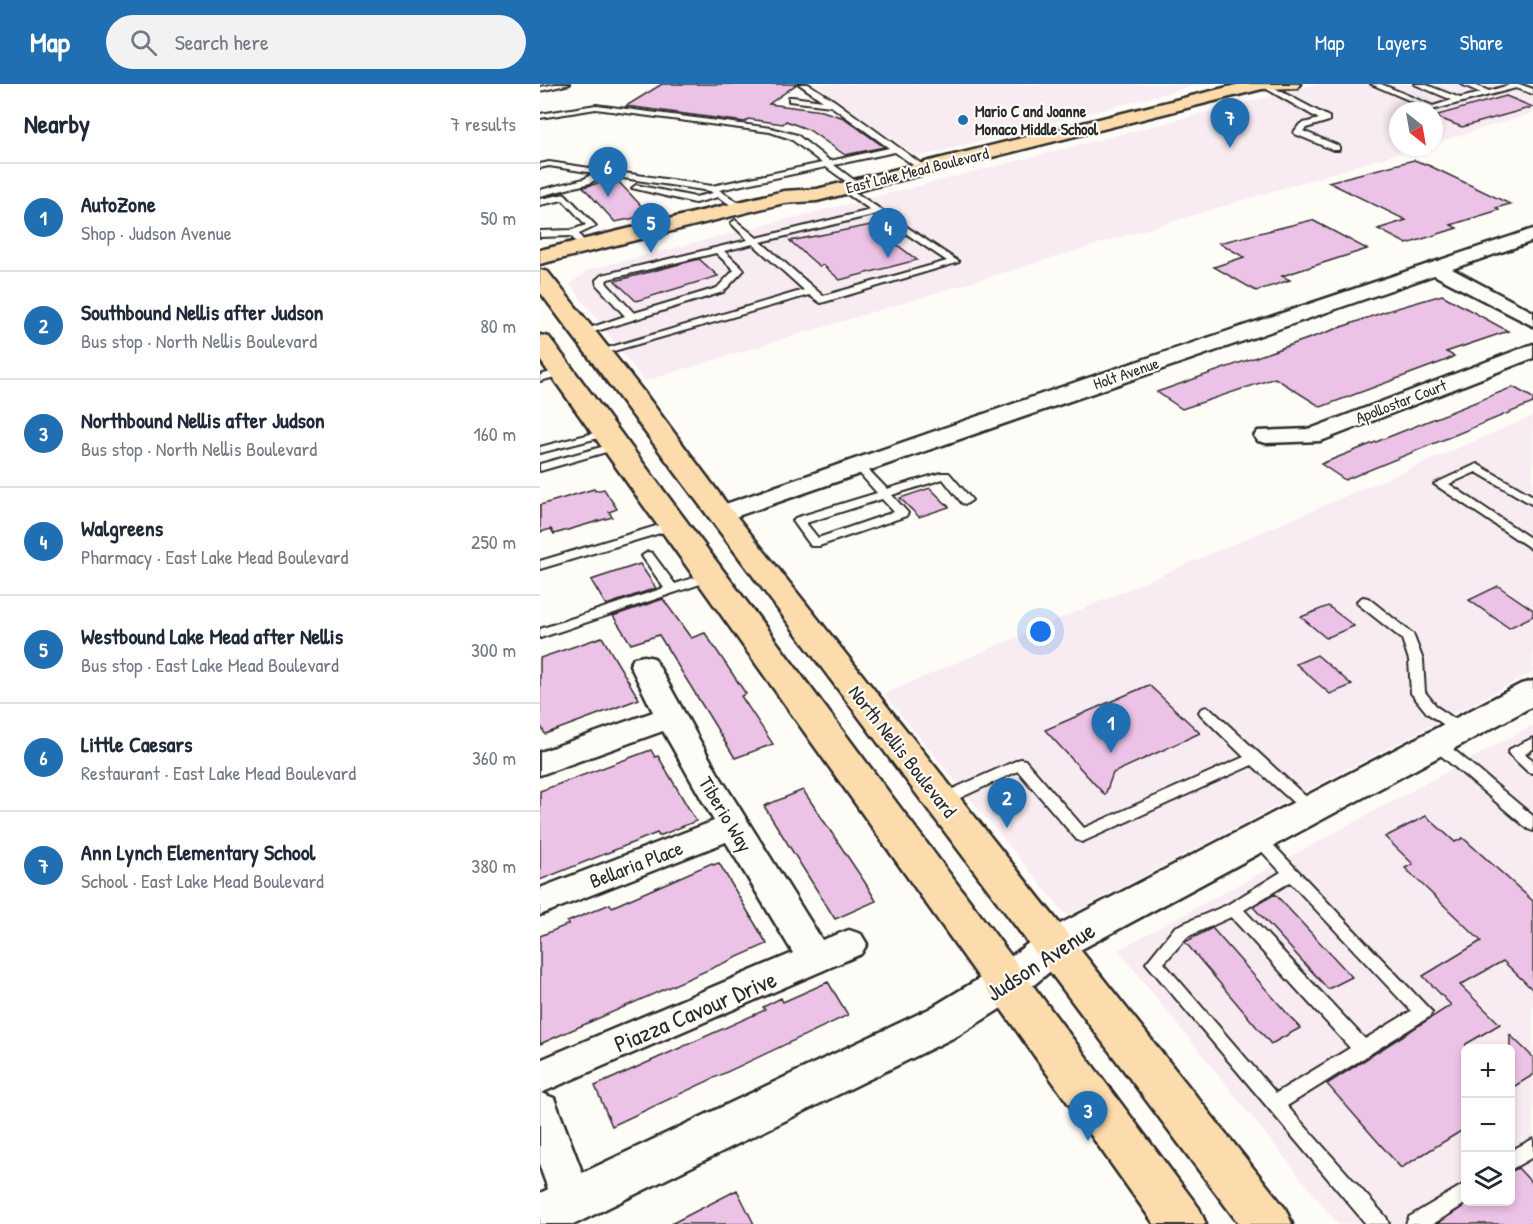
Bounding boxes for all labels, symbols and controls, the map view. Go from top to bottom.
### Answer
search box [106,15,526,69]
text: Map [30,23,70,61]
icon: search [127,26,160,59]
text: Search here [175,27,269,57]
text: Map [1315,28,1344,57]
text: Layers [1377,28,1427,57]
text: Share [1460,28,1503,57]
pin: 7 [1210,98,1250,148]
place label: Mario C and Joanne Monaco Middle School [975,100,1099,140]
north arrow [1389,102,1443,156]
text: Nearby [24,106,90,141]
text: 7 results [450,110,516,137]
marker: Mario C and Joanne Monaco Middle School [956,113,970,127]
street label: East Lake Mead Boulevard [843,142,991,198]
pin: 6 [588,147,628,197]
text: AutoZone [81,189,156,219]
text: 1 [40,204,47,231]
text: 50 m [480,204,516,231]
pin: 5 [632,204,670,253]
pin: 4 [868,208,908,258]
text: Shop · Judson Avenue [81,219,232,246]
text: Southbound Nellis after Judson [81,297,323,327]
text: 2 [39,312,48,339]
text: 80 m [480,312,516,339]
text: Bus stop · North Nellis Boulevard [81,327,317,354]
street label: Holt Avenue [1090,351,1162,394]
street label: Apollostar Court [1352,373,1450,428]
text: Northbound Nellis after Judson [81,405,325,435]
text: 3 [39,420,48,447]
text: 160 m [474,420,516,447]
text: Bus stop · North Nellis Boulevard [81,435,317,462]
text: Walgreens [81,513,163,543]
text: 4 [40,528,47,555]
text: 250 m [471,528,516,555]
text: Pharmacy · East Lake Mead Boulevard [81,543,348,570]
your location [1026,617,1055,646]
text: Westbound Lake Mead after Nellis [81,621,343,651]
text: 5 [39,636,48,663]
text: 300 m [471,636,516,663]
text: Bus stop · East Lake Mead Boulevard [81,651,339,678]
street label: North Nellis Boulevard [843,679,963,823]
pin: 1 [1092,704,1130,753]
text: Little Caesars [81,729,192,759]
text: 6 [40,744,47,771]
text: 360 m [472,744,516,771]
text: Restaurant · East Lake Mead Boulevard [81,759,356,786]
street label: Tiberio Way [693,771,759,857]
pin: 2 [988,778,1026,828]
street label: Bellaria Place [586,834,686,894]
text: Ann Lynch Elementary School [81,837,315,867]
text: 7 [39,852,48,879]
text: 380 m [471,852,516,879]
text: School · East Lake Mead Boulevard [81,867,324,894]
street label: Judson Avenue [979,914,1101,1008]
street label: Piazza Cavour Drive [609,962,781,1060]
map controls [1461,1044,1515,1206]
button: + [1461,1044,1515,1098]
pin: 3 [1068,1092,1108,1141]
button: − [1461,1098,1515,1152]
button: layers [1461,1152,1515,1206]

